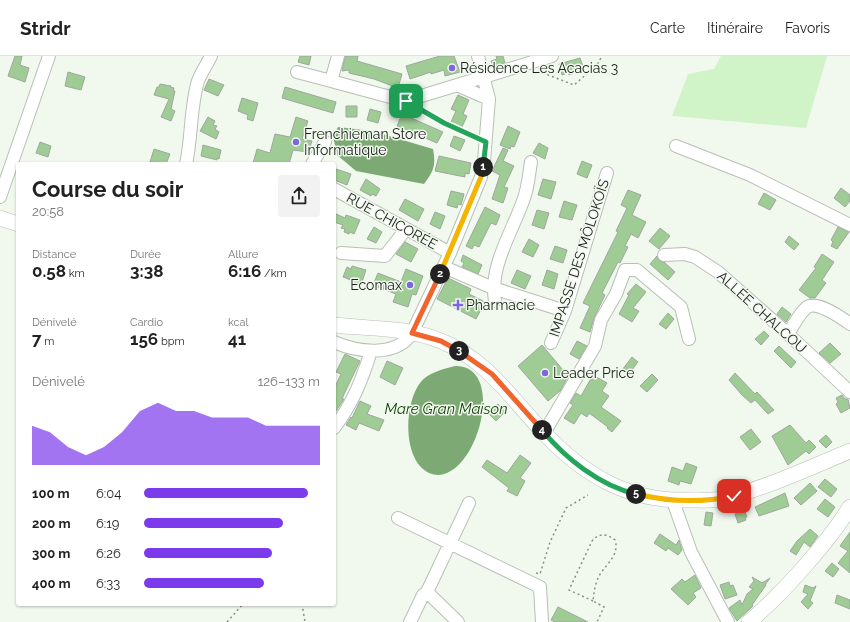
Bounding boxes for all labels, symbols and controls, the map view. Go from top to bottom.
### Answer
text: Stridr [20,17,71,39]
text: Carte [650,20,685,36]
text: Itinéraire [707,20,763,36]
text: Favoris [785,20,830,36]
place label: Résidence Les Acacias 3 [460,60,618,76]
marker: Résidence Les Acacias 3 [447,63,457,73]
pin [389,84,423,118]
icon: arrive [395,90,417,112]
place label: Frenchieman Store Informatique [304,126,426,158]
marker: Frenchieman Store Informatique [291,137,301,147]
pin: 1 [473,157,493,177]
text: 1 [480,160,486,173]
button: share [278,175,320,217]
text: Course du soir [32,176,183,202]
street label: IMPASSE DES MÔLOKOÏS [544,176,612,339]
street label: RUE CHICORÉE [344,189,441,253]
text: 20:58 [32,204,64,219]
text: Distance [32,248,76,261]
text: Durée [130,248,161,261]
text: Allure [228,248,258,261]
text: 0.58 [32,261,66,281]
text: 3:38 [130,261,163,281]
text: 6:16 [228,261,261,281]
pin: 2 [430,264,450,284]
text: km [66,267,85,280]
text: /km [261,267,287,280]
text: 2 [437,267,443,280]
street label: ALLÉE CHALCOU [714,267,810,356]
place label: Ecomax [350,277,402,293]
marker: Ecomax [405,280,415,290]
place label: Pharmacie [466,297,535,313]
marker: Pharmacie [453,300,463,310]
text: Dénivelé [32,316,77,329]
text: Cardio [130,316,163,329]
text: kcal [228,316,249,329]
text: 7 [32,329,42,349]
text: 156 [130,329,158,349]
text: 41 [228,329,246,349]
text: m [42,335,54,348]
text: bpm [158,335,185,348]
pin: 3 [449,341,469,361]
text: 3 [456,344,462,357]
place label: Leader Price [553,365,634,381]
marker: Leader Price [540,368,550,378]
text: Dénivelé [32,374,85,389]
text: 126–133 m [258,374,320,389]
water label: Mare Gran Maison [384,400,508,418]
pin: 4 [532,420,552,440]
text: 4 [539,423,545,436]
pin [717,479,751,513]
pin: 5 [626,484,646,504]
icon: check [723,485,745,507]
text: 100 m [32,486,70,501]
text: 6:04 [96,486,121,501]
text: 5 [633,487,639,500]
text: 200 m [32,516,71,531]
text: 6:19 [96,516,119,531]
text: 300 m [32,546,70,561]
text: 6:26 [96,546,121,561]
text: 400 m [32,576,71,591]
text: 6:33 [96,576,120,591]

